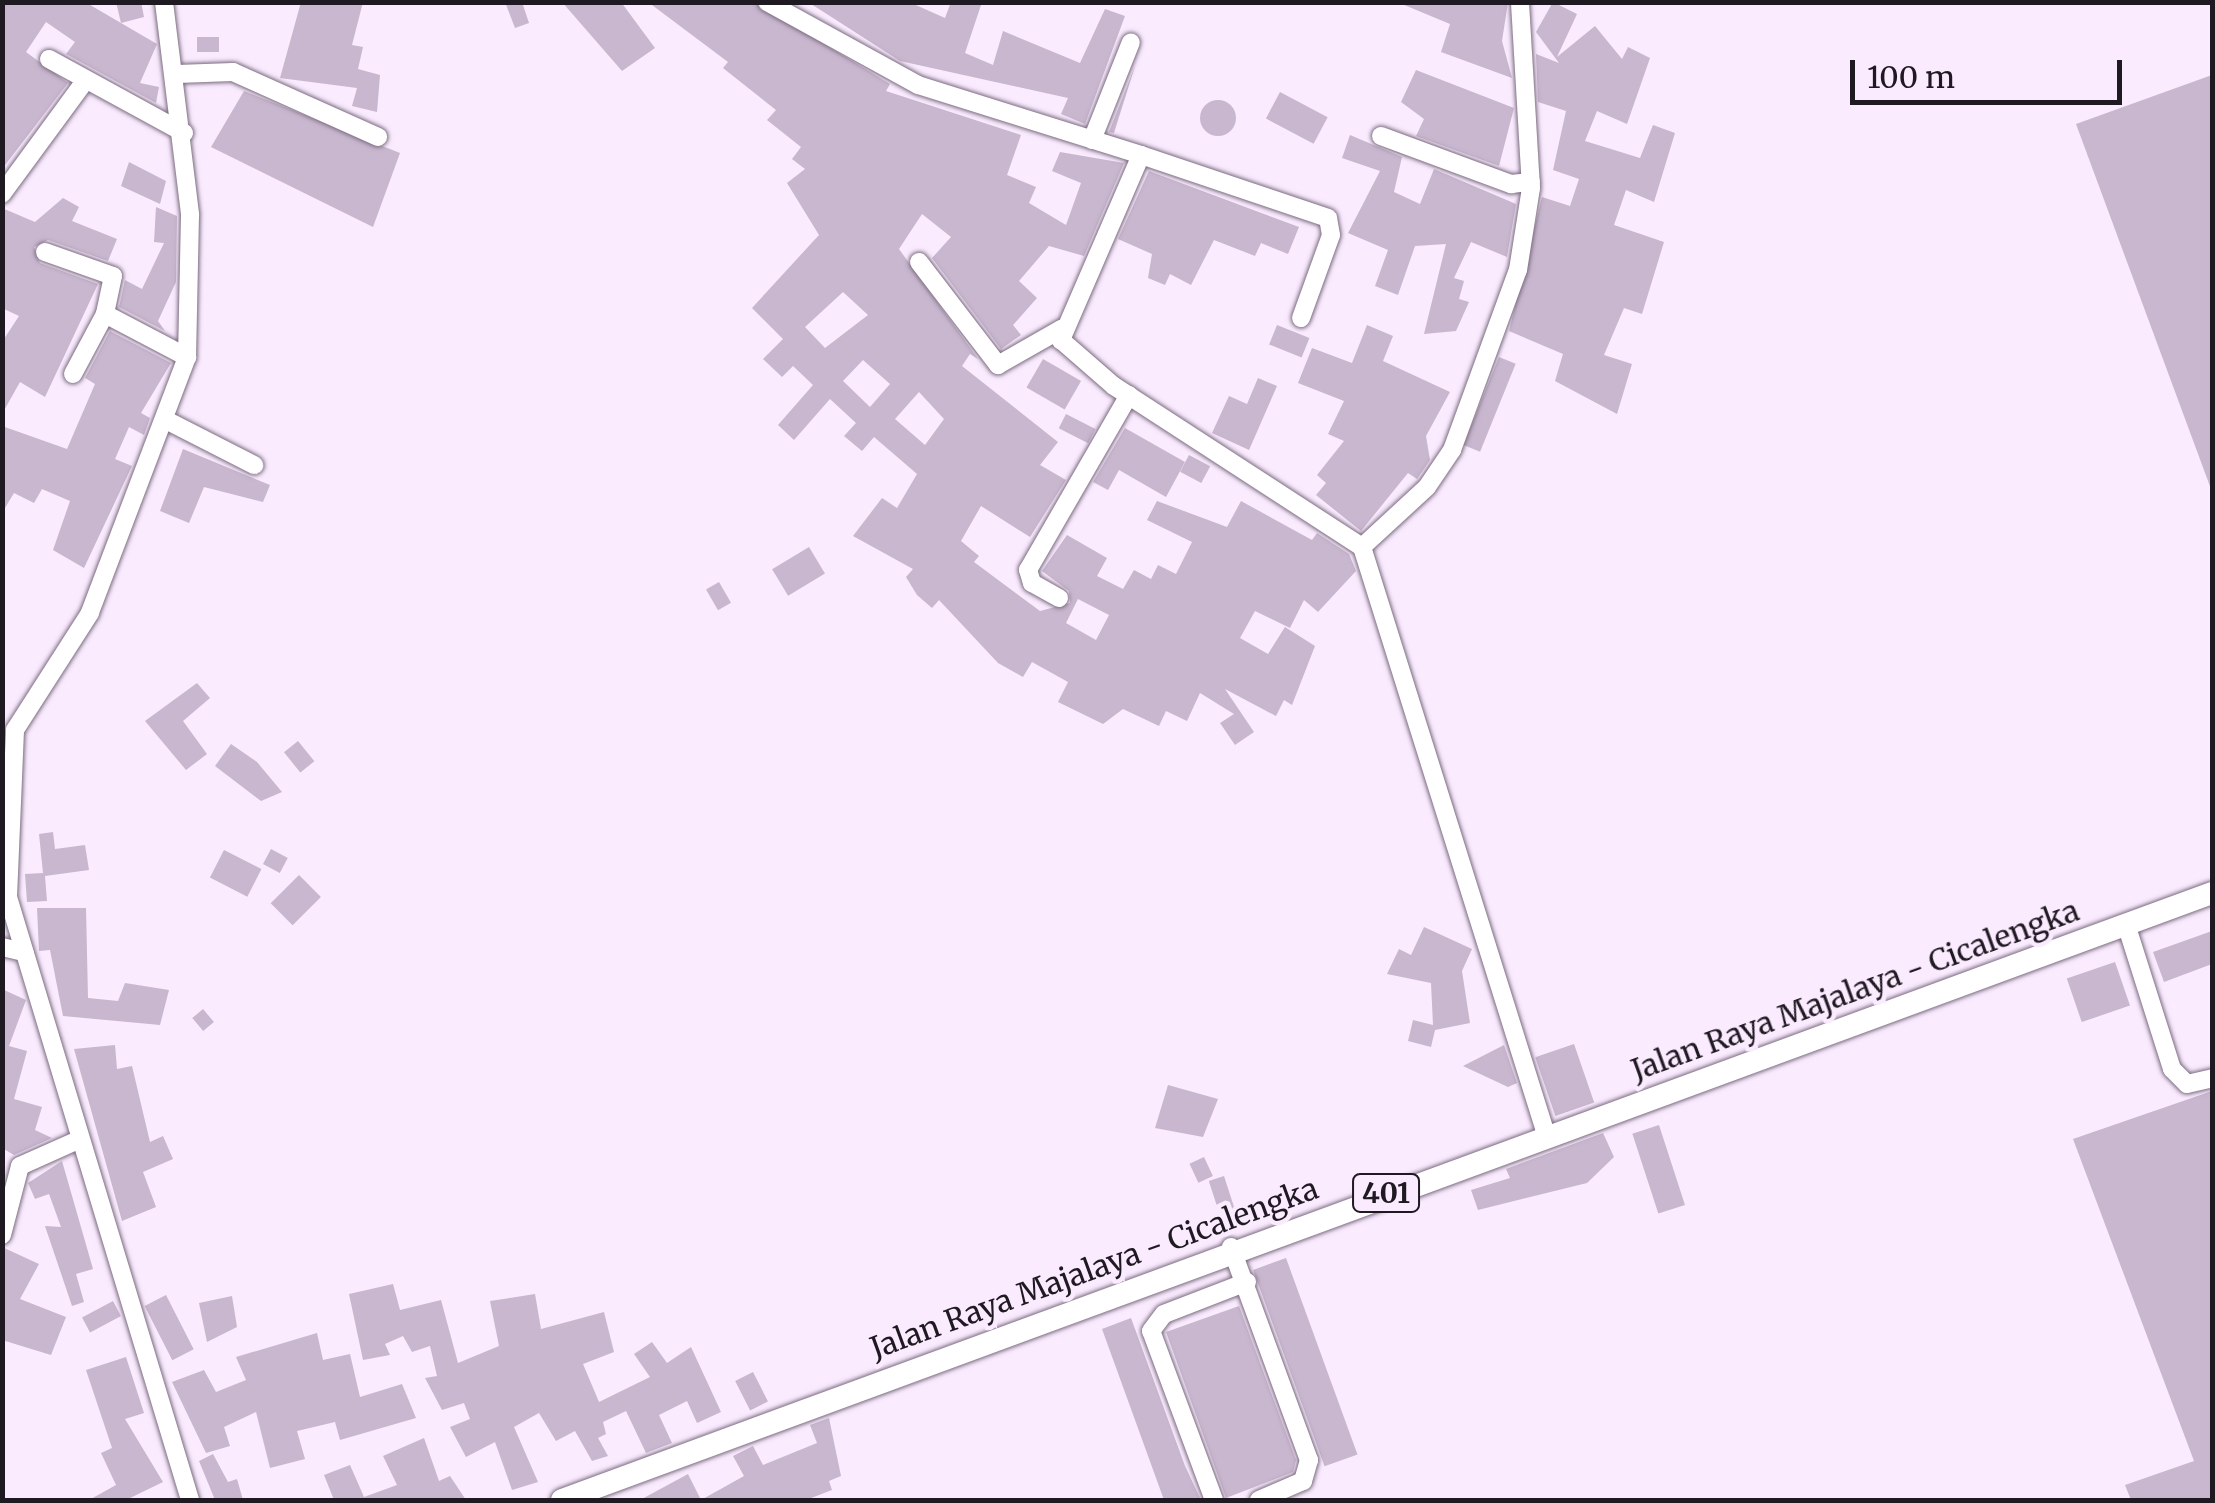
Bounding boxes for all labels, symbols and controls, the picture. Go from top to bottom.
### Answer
scale bar [1855,40,2128,102]
text: 100 m [1867,58,1955,96]
street label: Jalan Raya Majalaya - Cicalengka [1626,892,2084,1088]
street label: Jalan Raya Majalaya - Cicalengka [865,1170,1323,1366]
road number: 401 [1351,1170,1421,1216]

